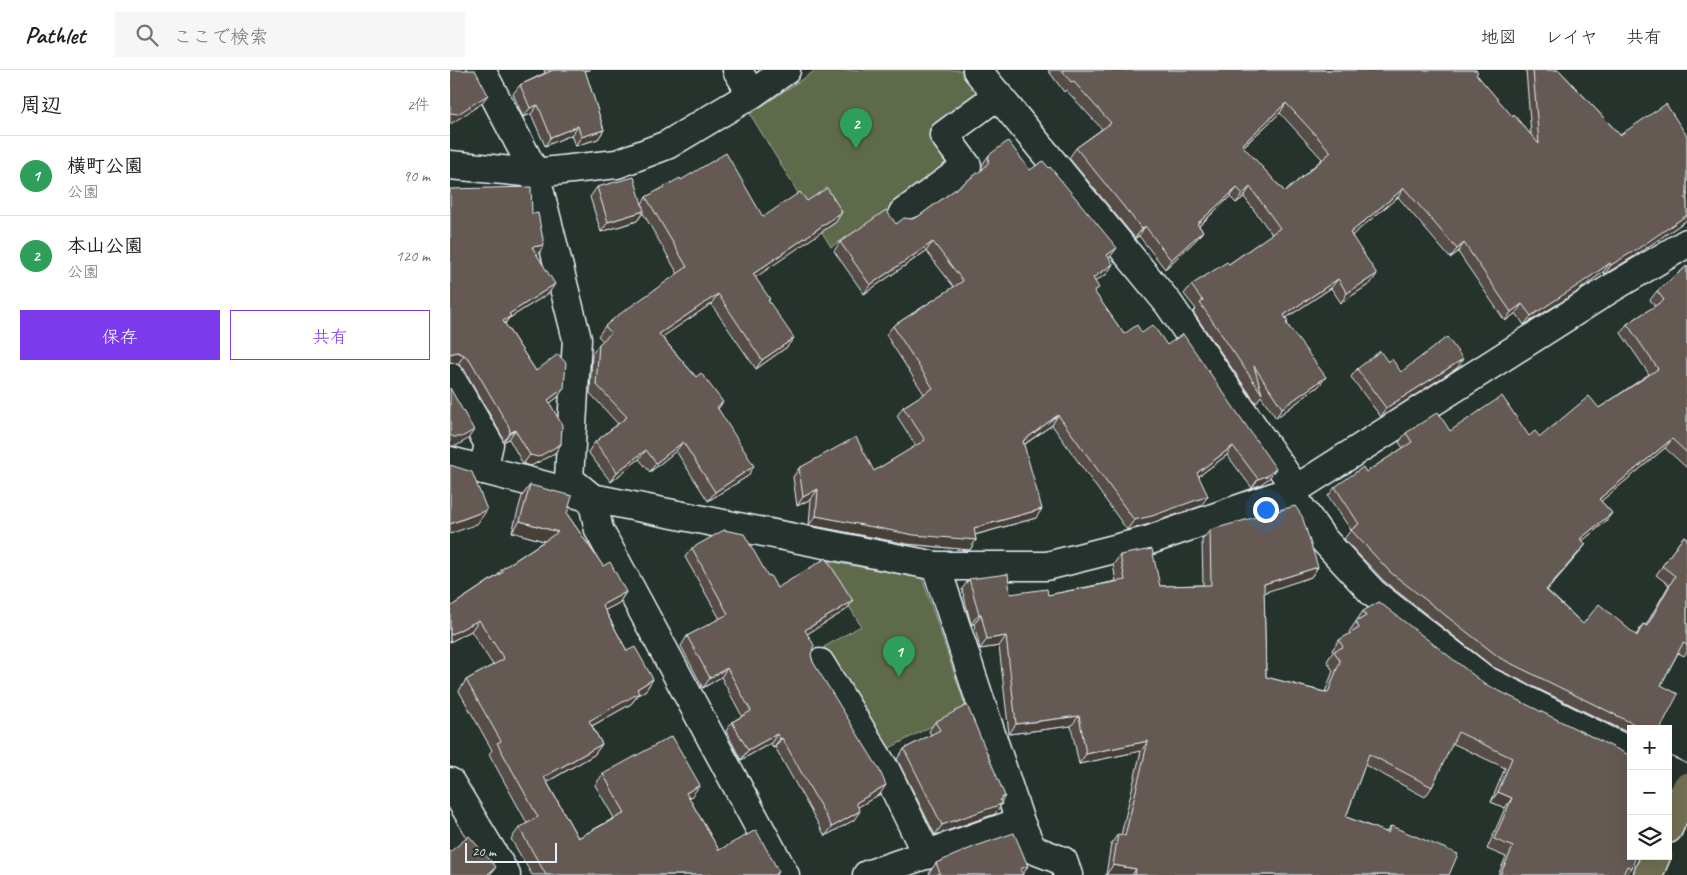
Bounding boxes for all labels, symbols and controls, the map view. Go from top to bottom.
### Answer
search box [115,12,465,57]
text: Pathlet [25,20,85,50]
icon: search [133,21,161,49]
text: ここで検索 [173,25,268,49]
text: 地図 [1481,26,1517,48]
text: レイヤ [1545,26,1598,48]
text: 共有 [1626,26,1662,48]
text: 周辺 [20,92,62,118]
text: 2件 [407,95,430,115]
pin: 2 [840,108,872,149]
text: 横町公園 [67,154,143,178]
text: 1 [32,166,40,186]
text: 90 m [403,166,430,186]
text: 公園 [67,182,99,202]
text: 本山公園 [67,234,143,258]
text: 2 [32,246,40,266]
text: 120 m [396,246,430,266]
text: 公園 [67,262,99,282]
button: 保存 [20,310,220,360]
button: 共有 [230,310,430,360]
your location [1253,497,1279,523]
pin: 1 [883,636,915,677]
map controls [1627,725,1672,860]
button: + [1627,725,1672,770]
button: − [1627,770,1672,815]
button: layers [1627,815,1672,860]
scale bar [465,840,558,863]
text: 20 m [472,843,496,860]

